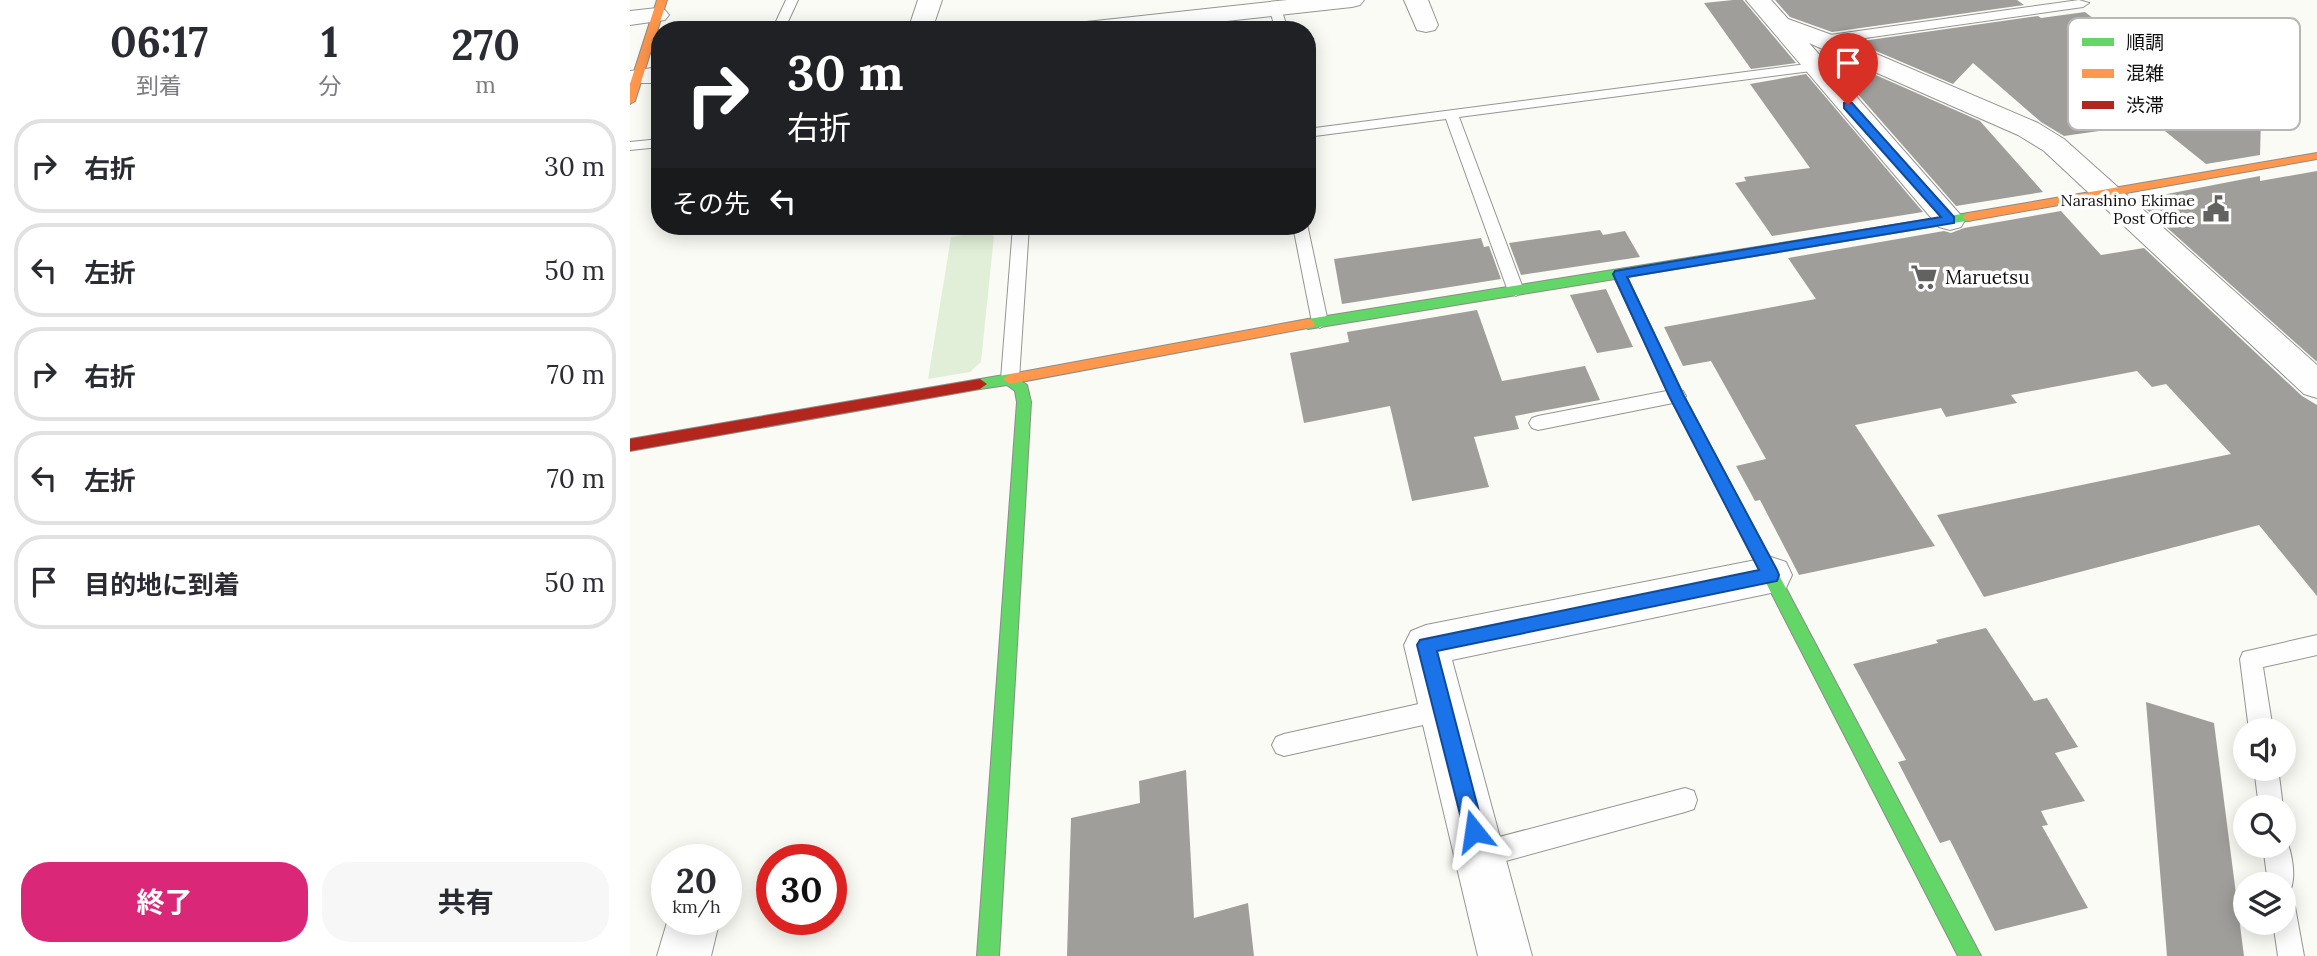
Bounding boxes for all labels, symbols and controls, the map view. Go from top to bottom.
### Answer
text: 06:17 [110,15,208,69]
text: 1 [321,15,338,69]
text: 270 [451,18,520,72]
legend [2068,18,2300,130]
text: 順調 [2126,30,2164,54]
pin [1818,33,1878,105]
text: 30 m [787,41,904,103]
icon: arrive [1829,44,1867,82]
icon: right [672,49,763,140]
text: 混雑 [2126,61,2164,85]
text: m [475,70,496,99]
text: 到着 [136,71,182,100]
text: 分 [318,71,341,100]
text: 渋滞 [2126,93,2164,117]
text: 右折 [787,107,851,148]
icon: right [25,147,63,185]
text: 30 m [544,150,605,183]
text: 右折 [84,152,136,185]
icon: left [764,182,802,220]
text: その先 [672,187,750,220]
place label: Narashino Ekimae Post Office [2061,190,2195,228]
public building icon: Narashino Ekimae Post Office [2201,194,2231,224]
icon: left [25,251,63,289]
text: 50 m [545,254,605,287]
text: 左折 [84,256,136,289]
supermarket icon: Maruetsu [1909,262,1939,292]
place label: Maruetsu [1945,265,2029,289]
icon: right [25,355,63,393]
text: 70 m [547,358,605,391]
text: 右折 [84,360,136,393]
icon: left [25,459,63,497]
text: 70 m [547,462,605,495]
text: 左折 [84,464,136,497]
icon: arrive [25,563,63,601]
text: 50 m [545,566,605,599]
text: 目的地に到着 [84,568,240,601]
map controls [2233,718,2296,935]
button: sound [2233,718,2296,781]
position arrow [1437,794,1511,868]
button: search [2233,795,2296,858]
speed limit sign: 30 [756,844,847,935]
text: 20 [676,858,717,903]
button: 終了 [21,862,308,942]
button: 共有 [322,862,609,942]
button: layers [2233,872,2296,935]
text: km/h [672,895,721,918]

